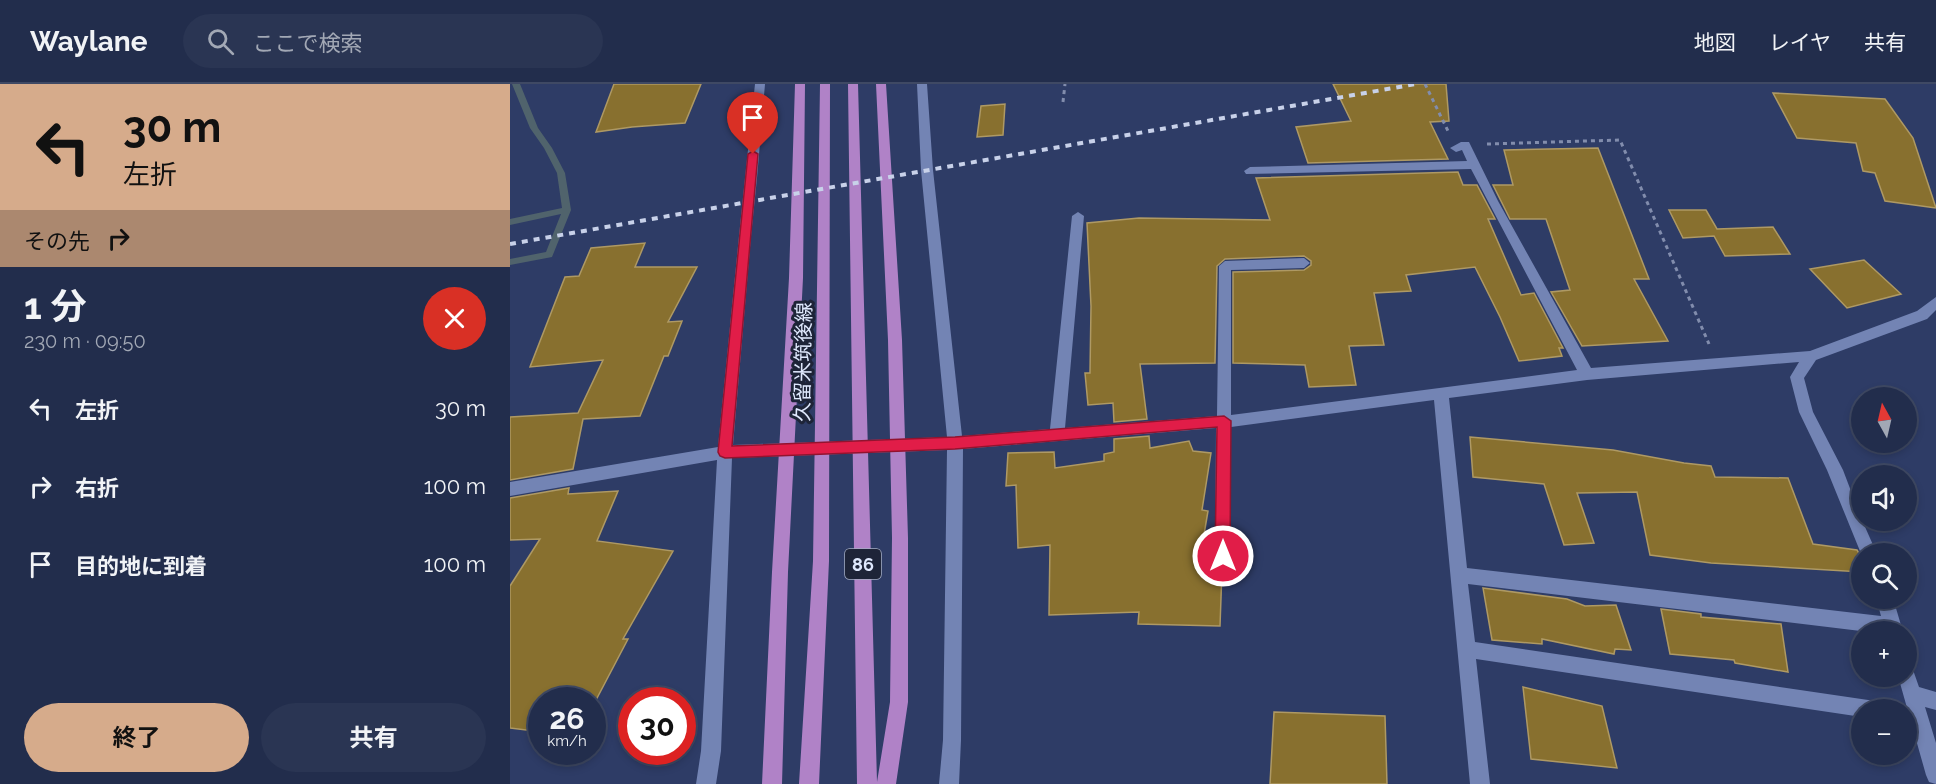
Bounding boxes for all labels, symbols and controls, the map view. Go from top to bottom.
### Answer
search box [183,14,603,68]
text: Waylane [30,25,147,58]
icon: search [204,25,237,58]
text: ここで検索 [252,30,362,56]
text: 地図 [1694,30,1736,55]
text: レイヤ [1769,30,1831,55]
text: 共有 [1864,30,1906,55]
pin [727,92,778,154]
icon: arrive [736,101,769,134]
text: 30 m [123,103,221,152]
icon: left [24,108,102,186]
text: 左折 [123,159,177,190]
icon: right [102,222,135,255]
text: その先 [24,228,90,254]
text: 1 分 [24,285,86,327]
button: close [423,287,486,350]
street label: 久留米筑後線 [790,302,816,422]
text: 230 m · 09:50 [24,329,146,353]
north arrow [1851,387,1917,453]
map controls [1851,387,1917,765]
icon: left [24,392,57,425]
text: 30 m [435,395,486,421]
text: 左折 [75,397,119,423]
button: sound [1851,465,1917,531]
icon: right [24,470,57,503]
text: 100 m [424,473,486,499]
text: 右折 [75,475,119,501]
position arrow [1191,524,1255,588]
button: search [1851,543,1917,609]
icon: arrive [24,548,57,581]
road number: 86 [845,549,881,579]
text: 100 m [424,551,486,577]
text: 目的地に到着 [75,553,207,579]
button: + [1851,621,1917,687]
speed limit sign: 30 [618,687,696,765]
button: − [1851,699,1917,765]
text: 26 [549,701,585,736]
button: 終了 [24,703,249,772]
button: 共有 [261,703,486,772]
text: km/h [547,732,587,750]

